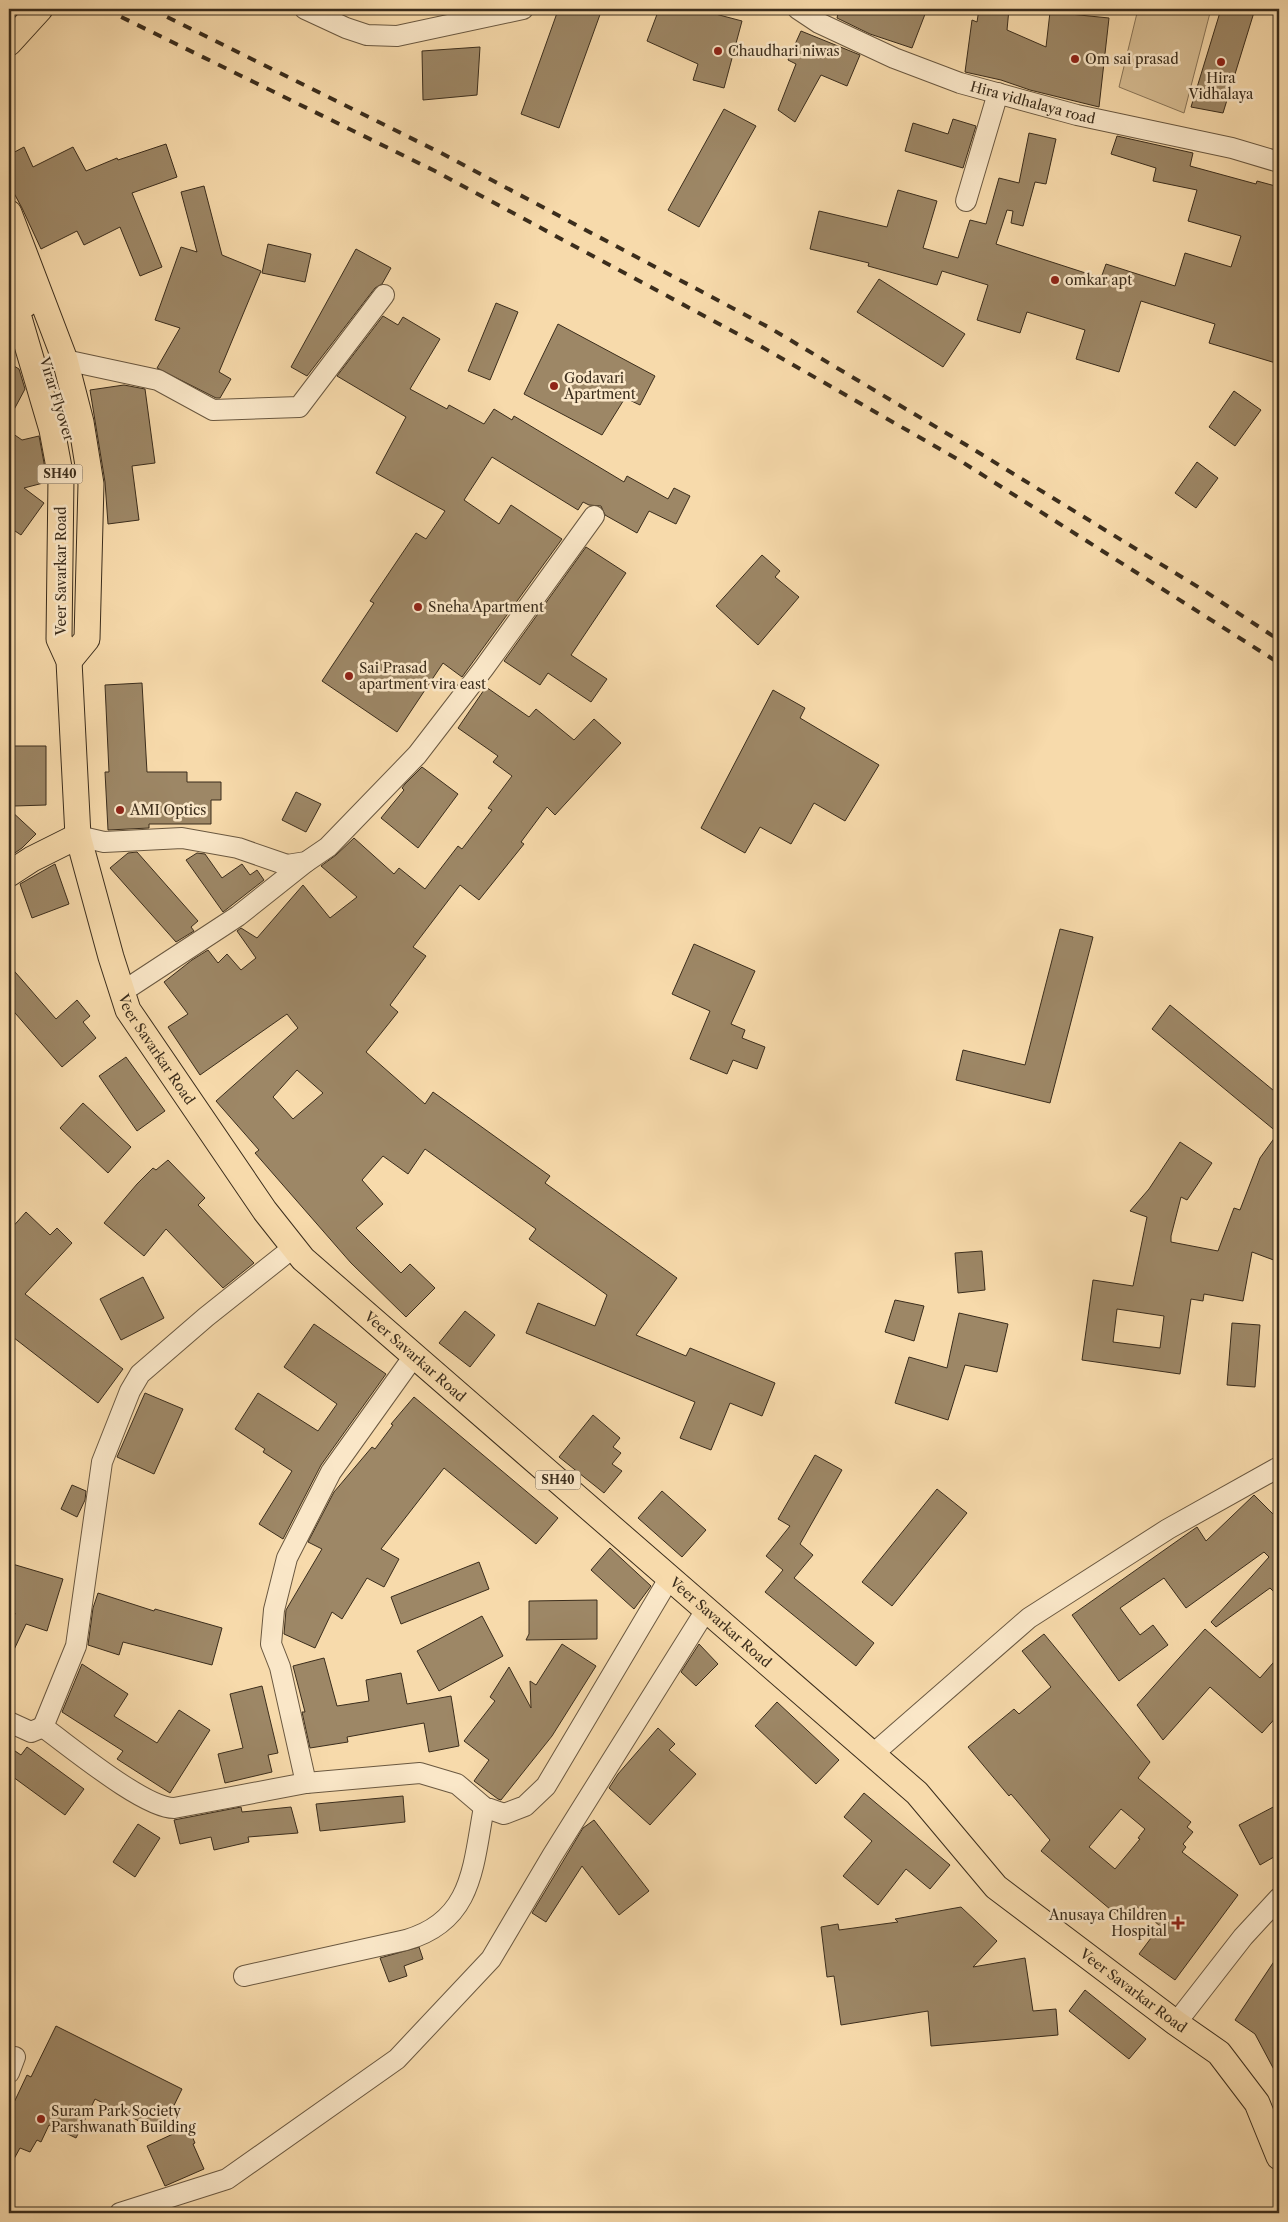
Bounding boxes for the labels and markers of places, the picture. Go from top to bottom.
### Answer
place label: Chaudhari niwas [728,42,840,60]
marker: Chaudhari niwas [712,45,724,57]
place label: Om sai prasad [1085,50,1179,68]
marker: Om sai prasad [1069,53,1081,65]
marker: Hira Vidhalaya [1215,56,1227,68]
place label: Hira Vidhalaya [1187,69,1254,103]
place label: omkar apt [1065,271,1132,289]
marker: omkar apt [1049,274,1061,286]
place label: Godavari Apartment [563,369,636,403]
marker: Godavari Apartment [548,380,560,392]
place label: Sneha Apartment [428,598,544,616]
marker: Sneha Apartment [412,601,424,613]
place label: Sai Prasad apartment vira east [359,659,486,693]
marker: Sai Prasad apartment vira east [343,670,355,682]
place label: AMI Optics [129,801,206,819]
marker: AMI Optics [114,804,126,816]
place label: Anusaya Children Hospital [1048,1906,1167,1940]
marker: Anusaya Children Hospital [1171,1916,1185,1930]
place label: Suram Park Society Parshwanath Building [51,2102,196,2136]
marker: Suram Park Society Parshwanath Building [35,2113,47,2125]

